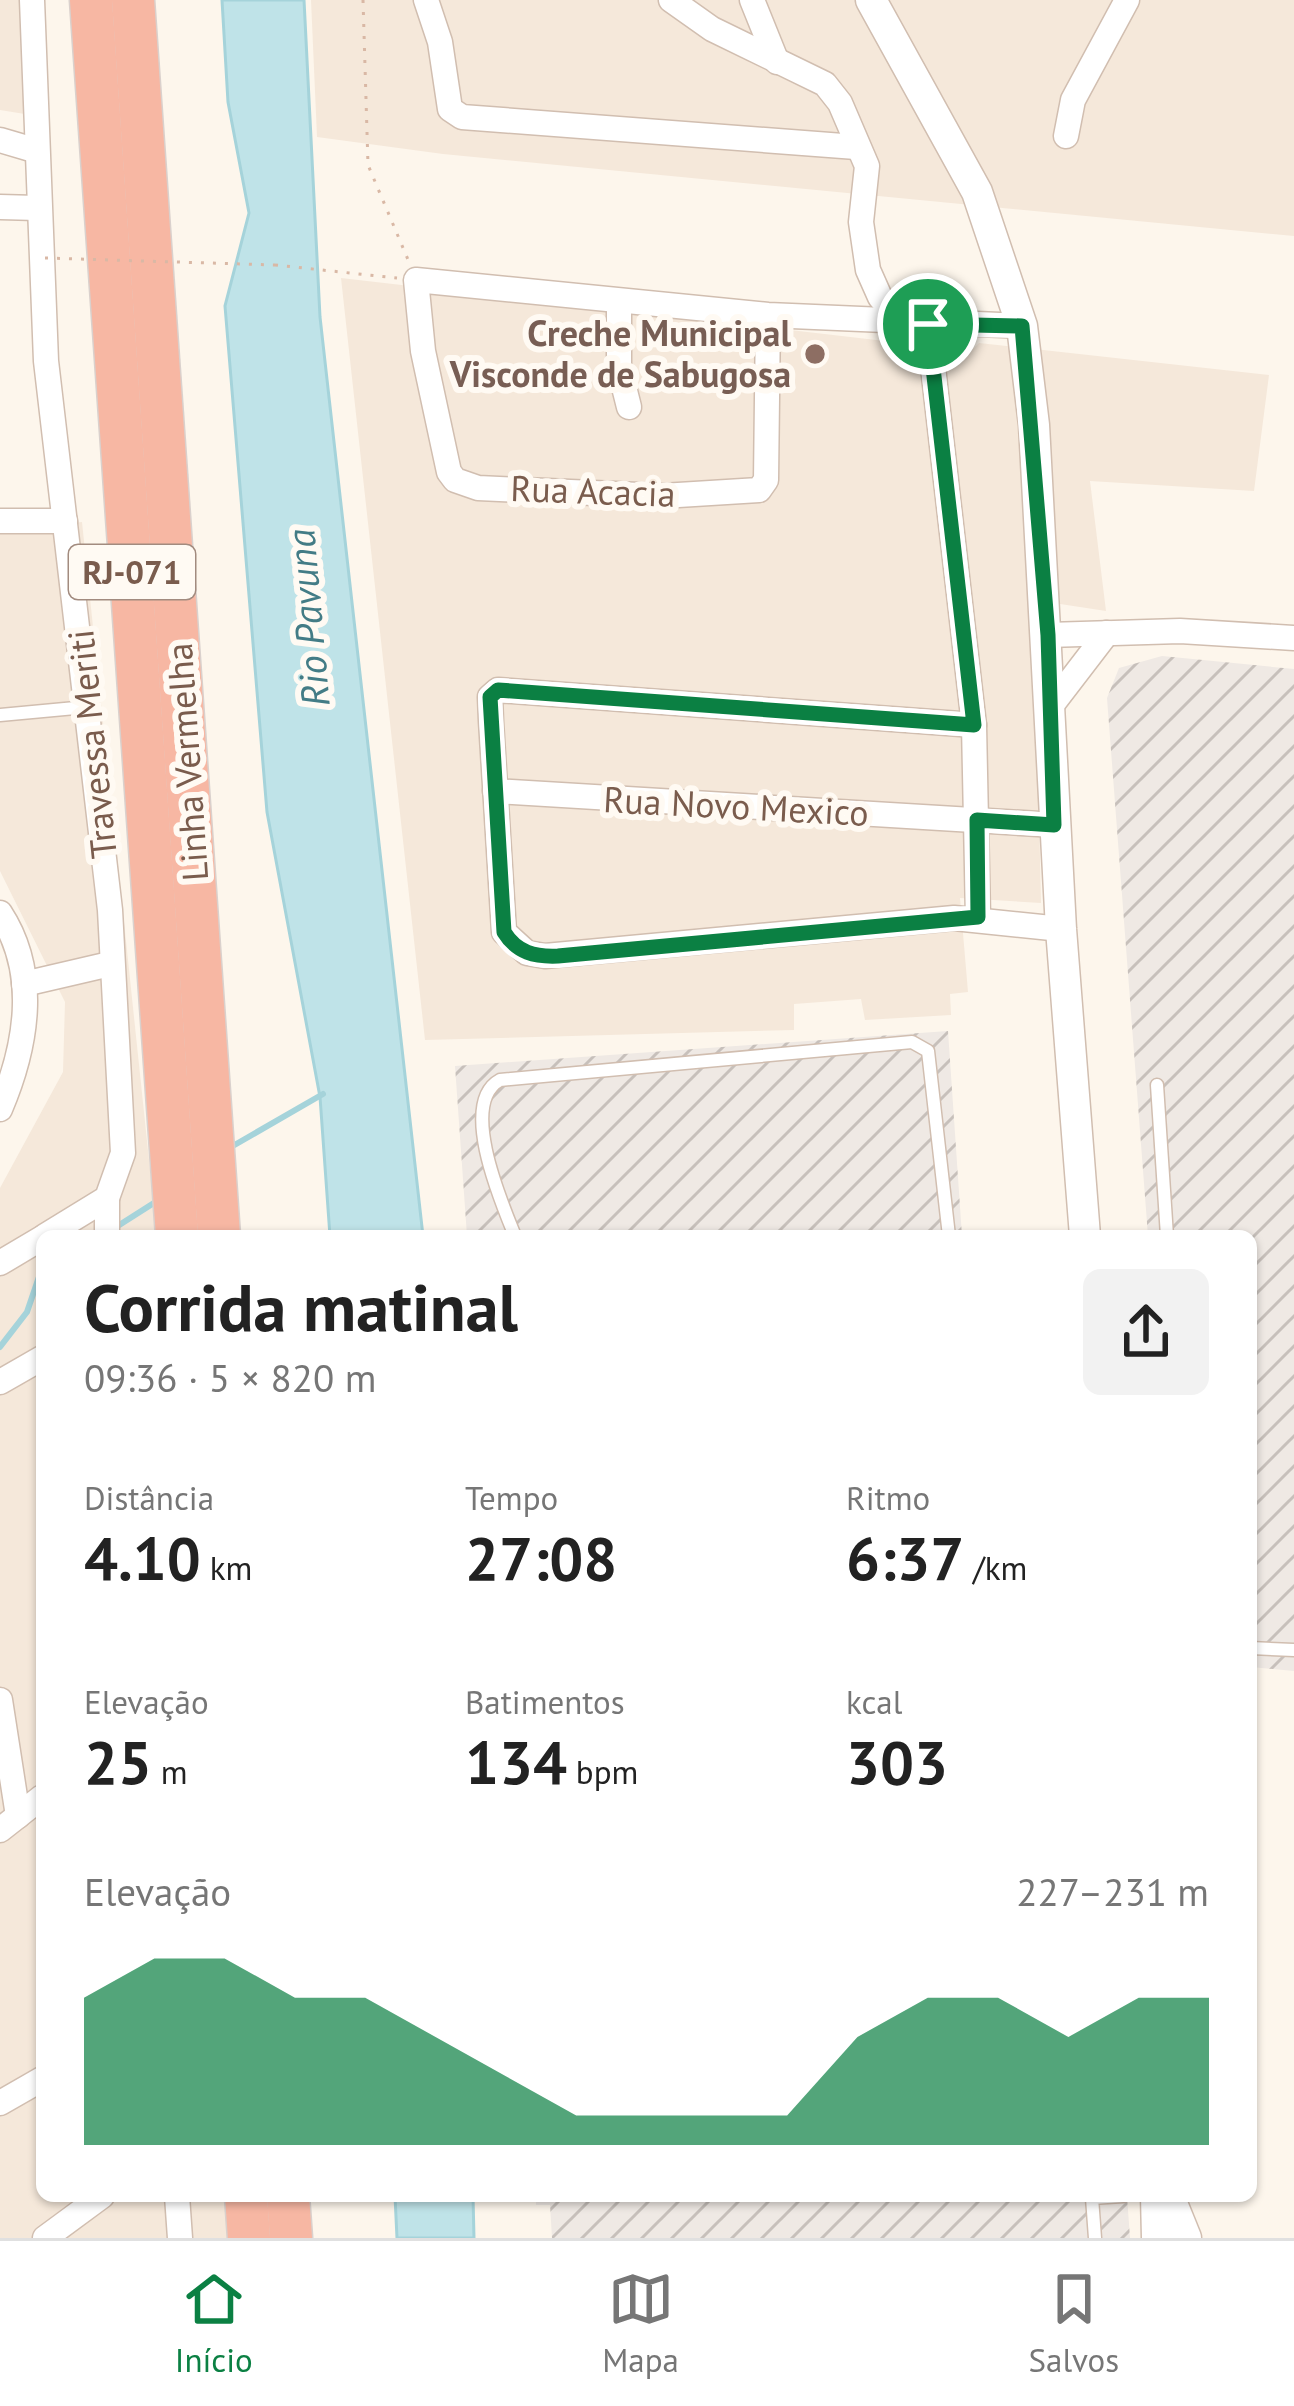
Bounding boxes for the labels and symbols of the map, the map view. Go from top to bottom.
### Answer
pin [877,273,979,375]
place label: Creche Municipal Visconde de Sabugosa [449,309,791,397]
marker: Creche Municipal Visconde de Sabugosa [802,341,828,367]
street label: Rua Acacia [510,464,676,517]
water label: Rio Pavuna [274,527,341,709]
road number: RJ-071 [69,545,195,599]
street label: Travessa Meriti [56,627,127,861]
street label: Linha Vermelha [155,641,218,883]
street label: Rua Novo Mexico [602,775,870,836]

